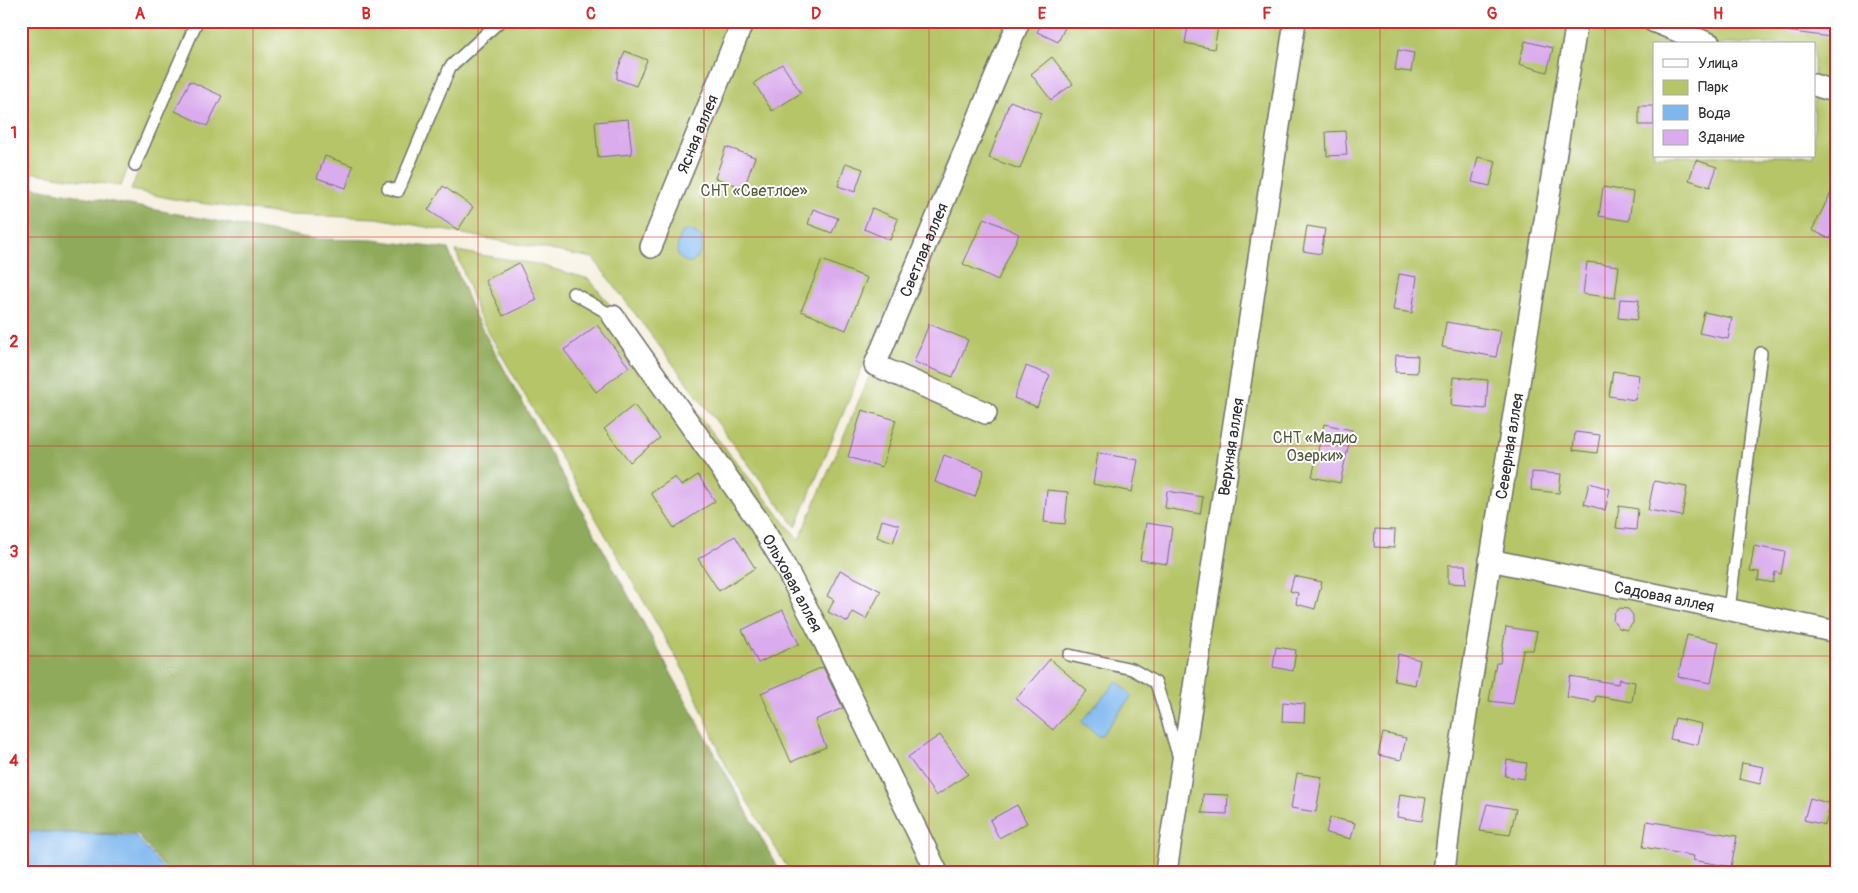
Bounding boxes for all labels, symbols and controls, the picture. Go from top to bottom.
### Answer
text: A [135,4,146,24]
text: B [361,4,371,24]
text: C [586,4,596,24]
text: D [811,4,821,24]
text: E [1038,4,1047,24]
text: F [1262,4,1272,24]
text: G [1487,4,1498,24]
text: H [1713,4,1723,24]
legend [1653,42,1816,158]
text: Улица [1698,54,1738,73]
text: Парк [1698,78,1729,97]
street label: Ясная аллея [673,92,723,177]
text: Вода [1698,104,1731,123]
text: 1 [11,123,17,143]
text: Здание [1698,128,1745,147]
park label: СНТ «Светлое» [701,181,807,201]
street label: Светлая аллея [896,200,953,300]
text: 2 [10,332,19,352]
street label: Северная аллея [1492,392,1528,501]
street label: Верхняя аллея [1214,397,1249,497]
park label: СНТ «Мадио Озерки» [1273,428,1358,466]
street label: Ольховая аллея [757,530,827,636]
text: 3 [10,542,19,562]
street label: Садовая аллея [1612,577,1716,617]
text: 4 [9,751,19,771]

